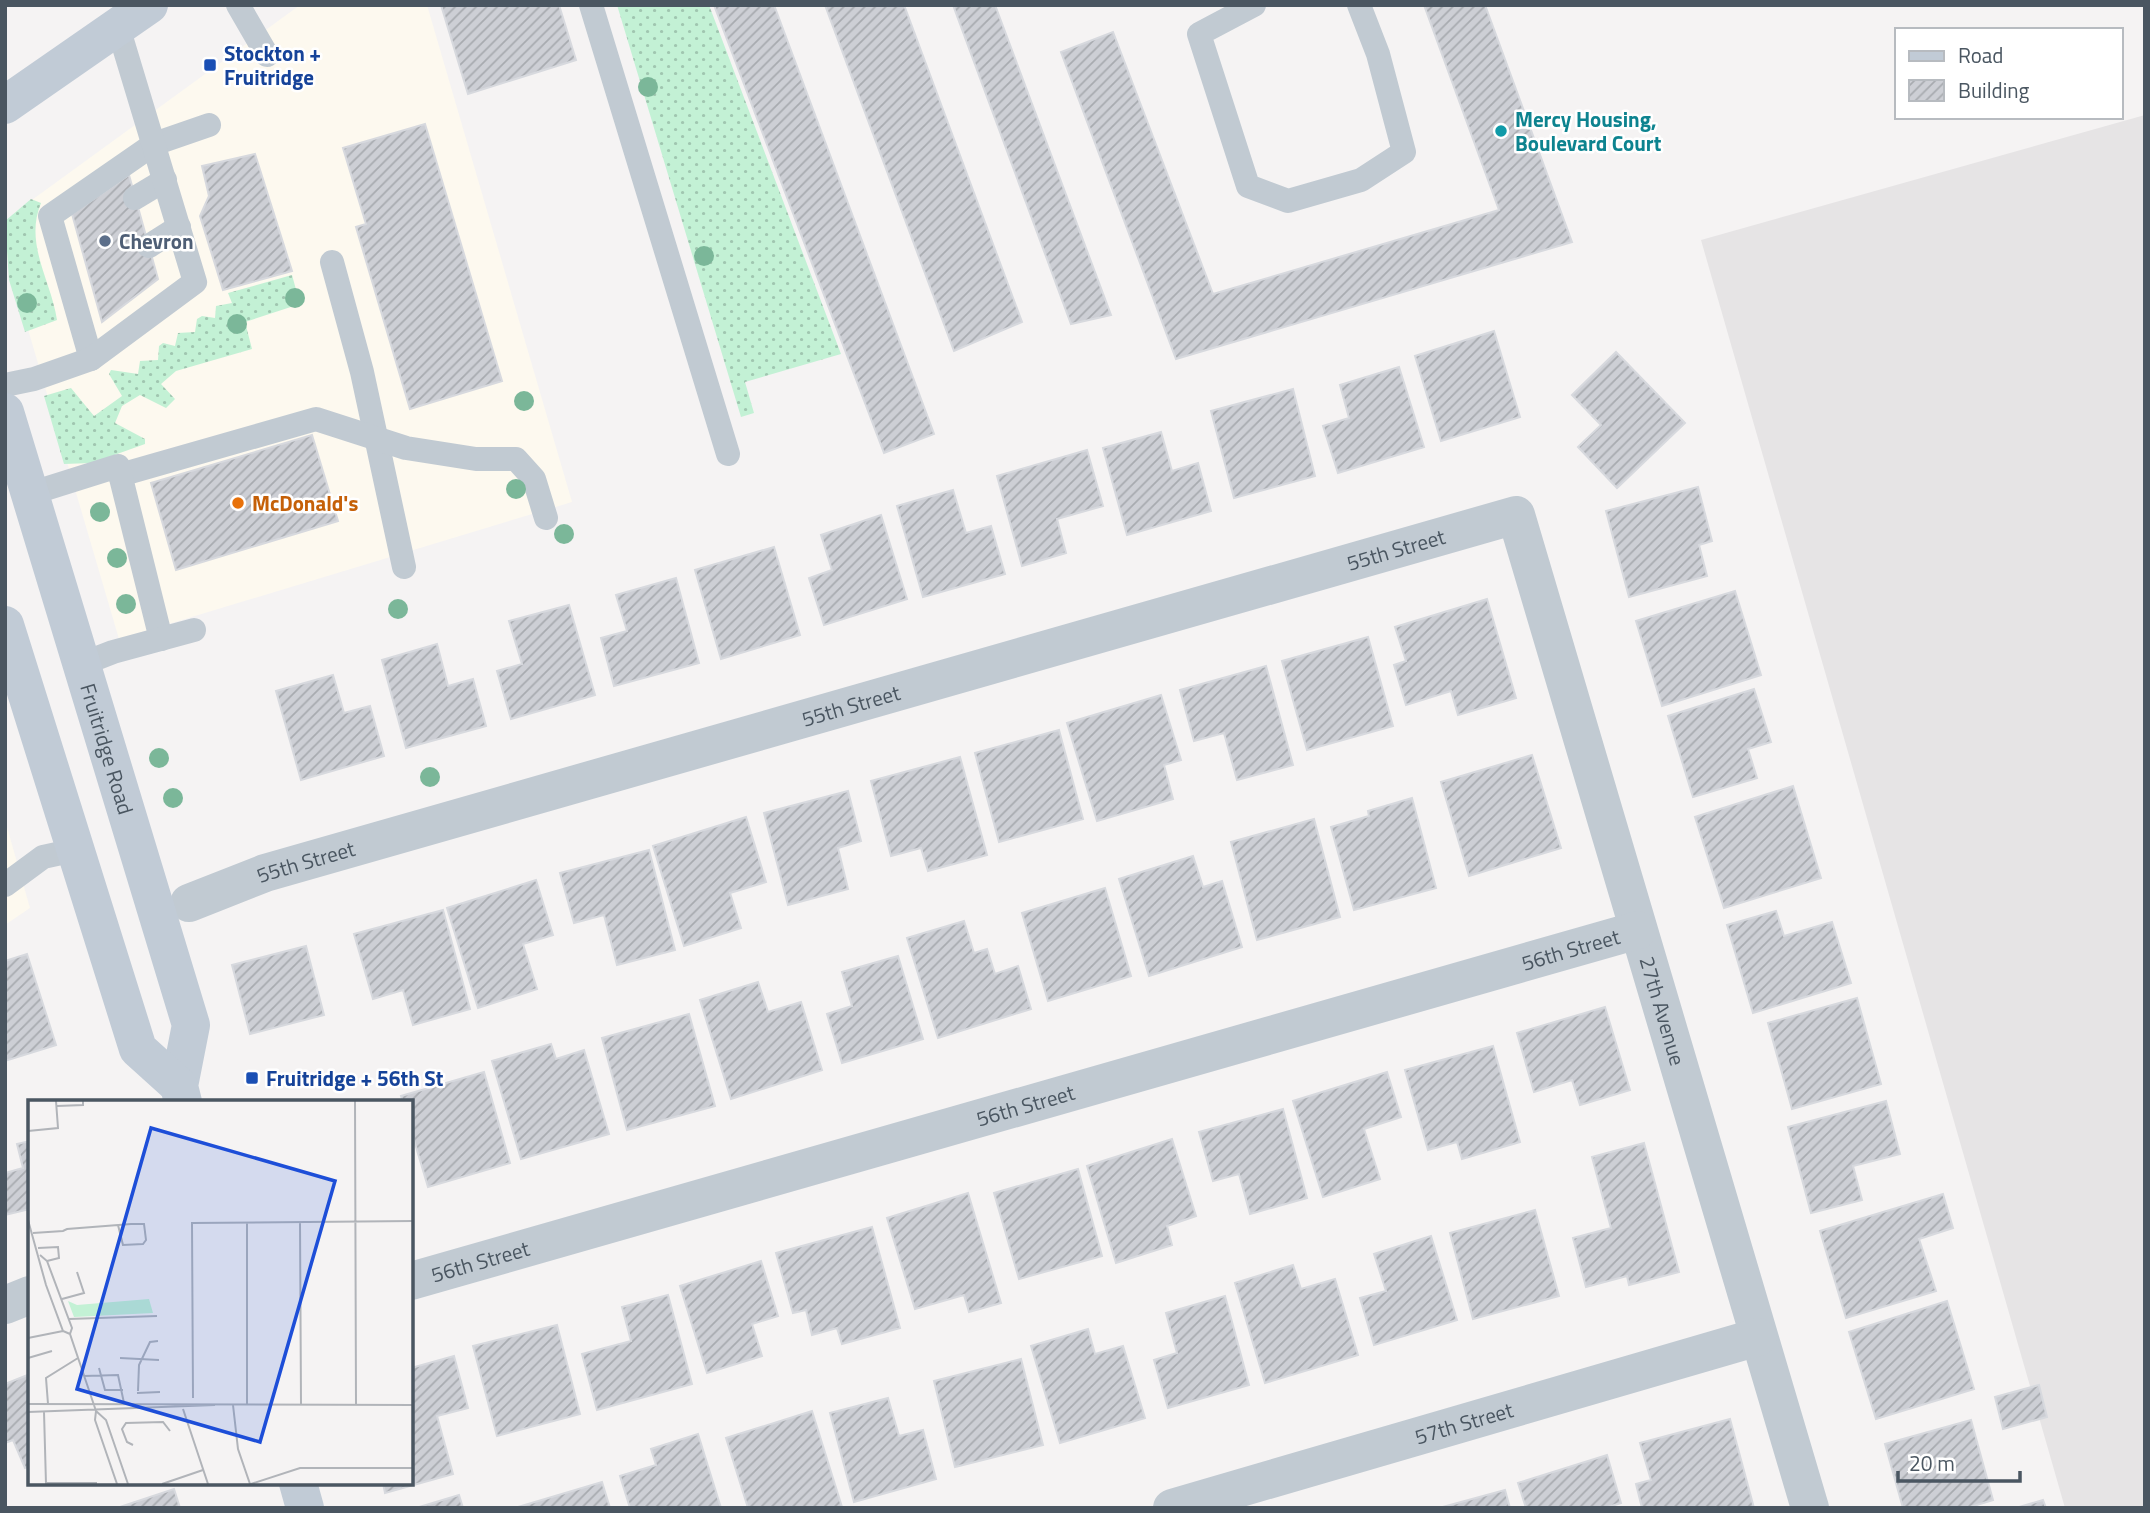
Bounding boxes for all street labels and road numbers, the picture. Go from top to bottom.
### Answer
street label: 55th Street [1343,520,1449,579]
street label: 55th Street [798,676,904,735]
street label: Fruitridge Road [72,679,142,818]
street label: 55th Street [251,832,359,891]
street label: 56th Street [1518,920,1624,979]
street label: 27th Avenue [1631,952,1694,1069]
street label: 56th Street [972,1076,1079,1135]
street label: 56th Street [427,1232,534,1290]
street label: 57th Street [1411,1393,1517,1452]

